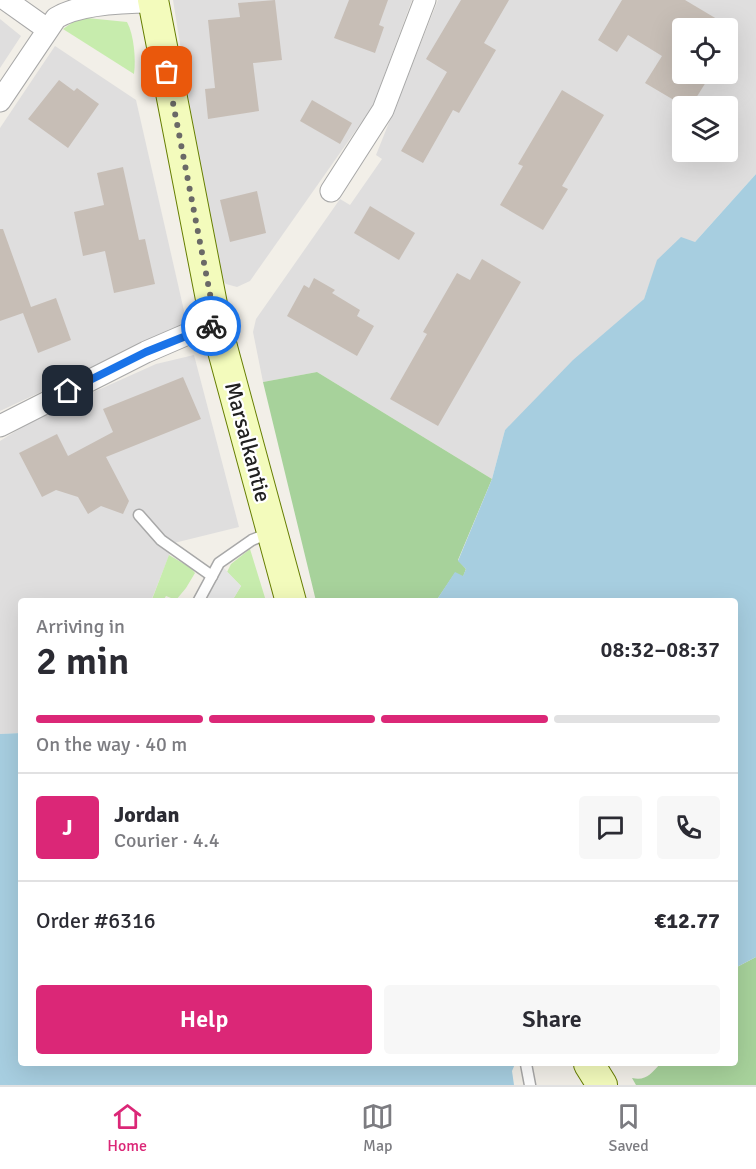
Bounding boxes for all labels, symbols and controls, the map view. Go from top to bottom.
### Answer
map controls [672,18,738,162]
button: locate [672,18,738,84]
pin [141,46,192,97]
icon: bag [150,55,183,88]
button: layers [672,96,738,162]
courier [181,296,241,356]
icon: bike [195,310,228,343]
pin [42,365,93,416]
icon: home [51,374,84,407]
street label: Marsalkantie [219,379,277,505]
text: Arriving in [36,614,125,639]
text: 08:32–08:37 [601,636,720,663]
text: 2 min [36,637,129,685]
text: On the way · 40 m [36,732,187,757]
button: chat [579,796,642,859]
button: phone [657,796,720,859]
text: Jordan [114,801,180,828]
text: J [62,814,73,841]
text: Courier · 4.4 [114,828,220,853]
text: Order #6316 [36,907,156,934]
text: €12.77 [654,907,720,934]
button: Help [36,985,372,1054]
button: Share [384,985,720,1054]
tab: Home [107,1100,147,1156]
tab: Map [361,1100,394,1156]
tab: Saved [609,1100,649,1156]

